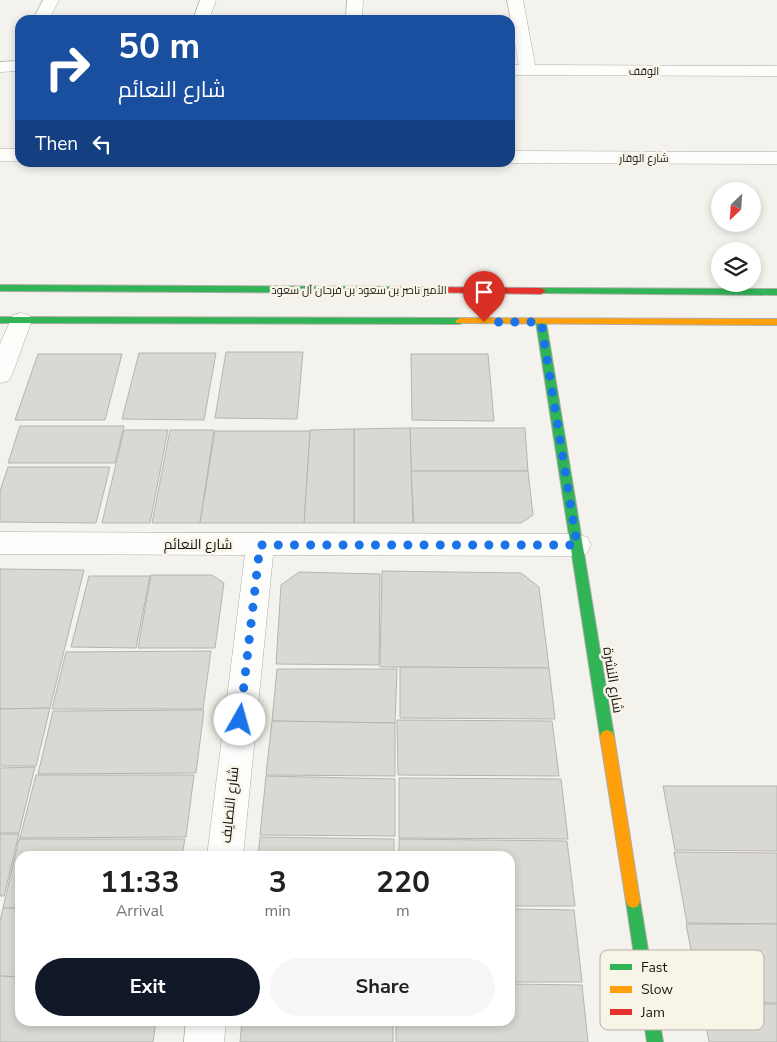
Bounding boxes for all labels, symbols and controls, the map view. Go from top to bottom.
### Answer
text: 50 m [118,23,200,70]
icon: right [35,35,100,100]
street label: الوقف [629,64,659,79]
text: شارع النعائم [118,75,226,105]
icon: left [88,130,116,158]
text: Then [35,131,78,157]
street label: شارع الوقار [618,151,669,166]
north arrow [711,182,761,232]
map controls [711,182,761,292]
button: layers [711,242,761,292]
pin [463,271,505,322]
icon: arrive [470,278,498,306]
street label: الأمير ناصر بن سعود بن فرحان آل سعود [271,283,447,298]
street label: شارع النعائم [164,535,232,554]
street label: شارع النشرة [598,646,628,714]
position arrow [213,693,265,745]
street label: شارع النصايف [217,766,243,844]
text: 11:33 [100,862,179,903]
text: 3 [269,862,287,903]
text: 220 [376,862,430,903]
text: Arrival [116,900,164,922]
text: min [264,900,291,922]
text: m [396,900,410,922]
legend [600,950,764,1030]
button: Exit [35,958,260,1016]
button: Share [270,958,495,1016]
text: Fast [641,958,667,977]
text: Slow [641,980,673,999]
text: Jam [640,1003,665,1022]

